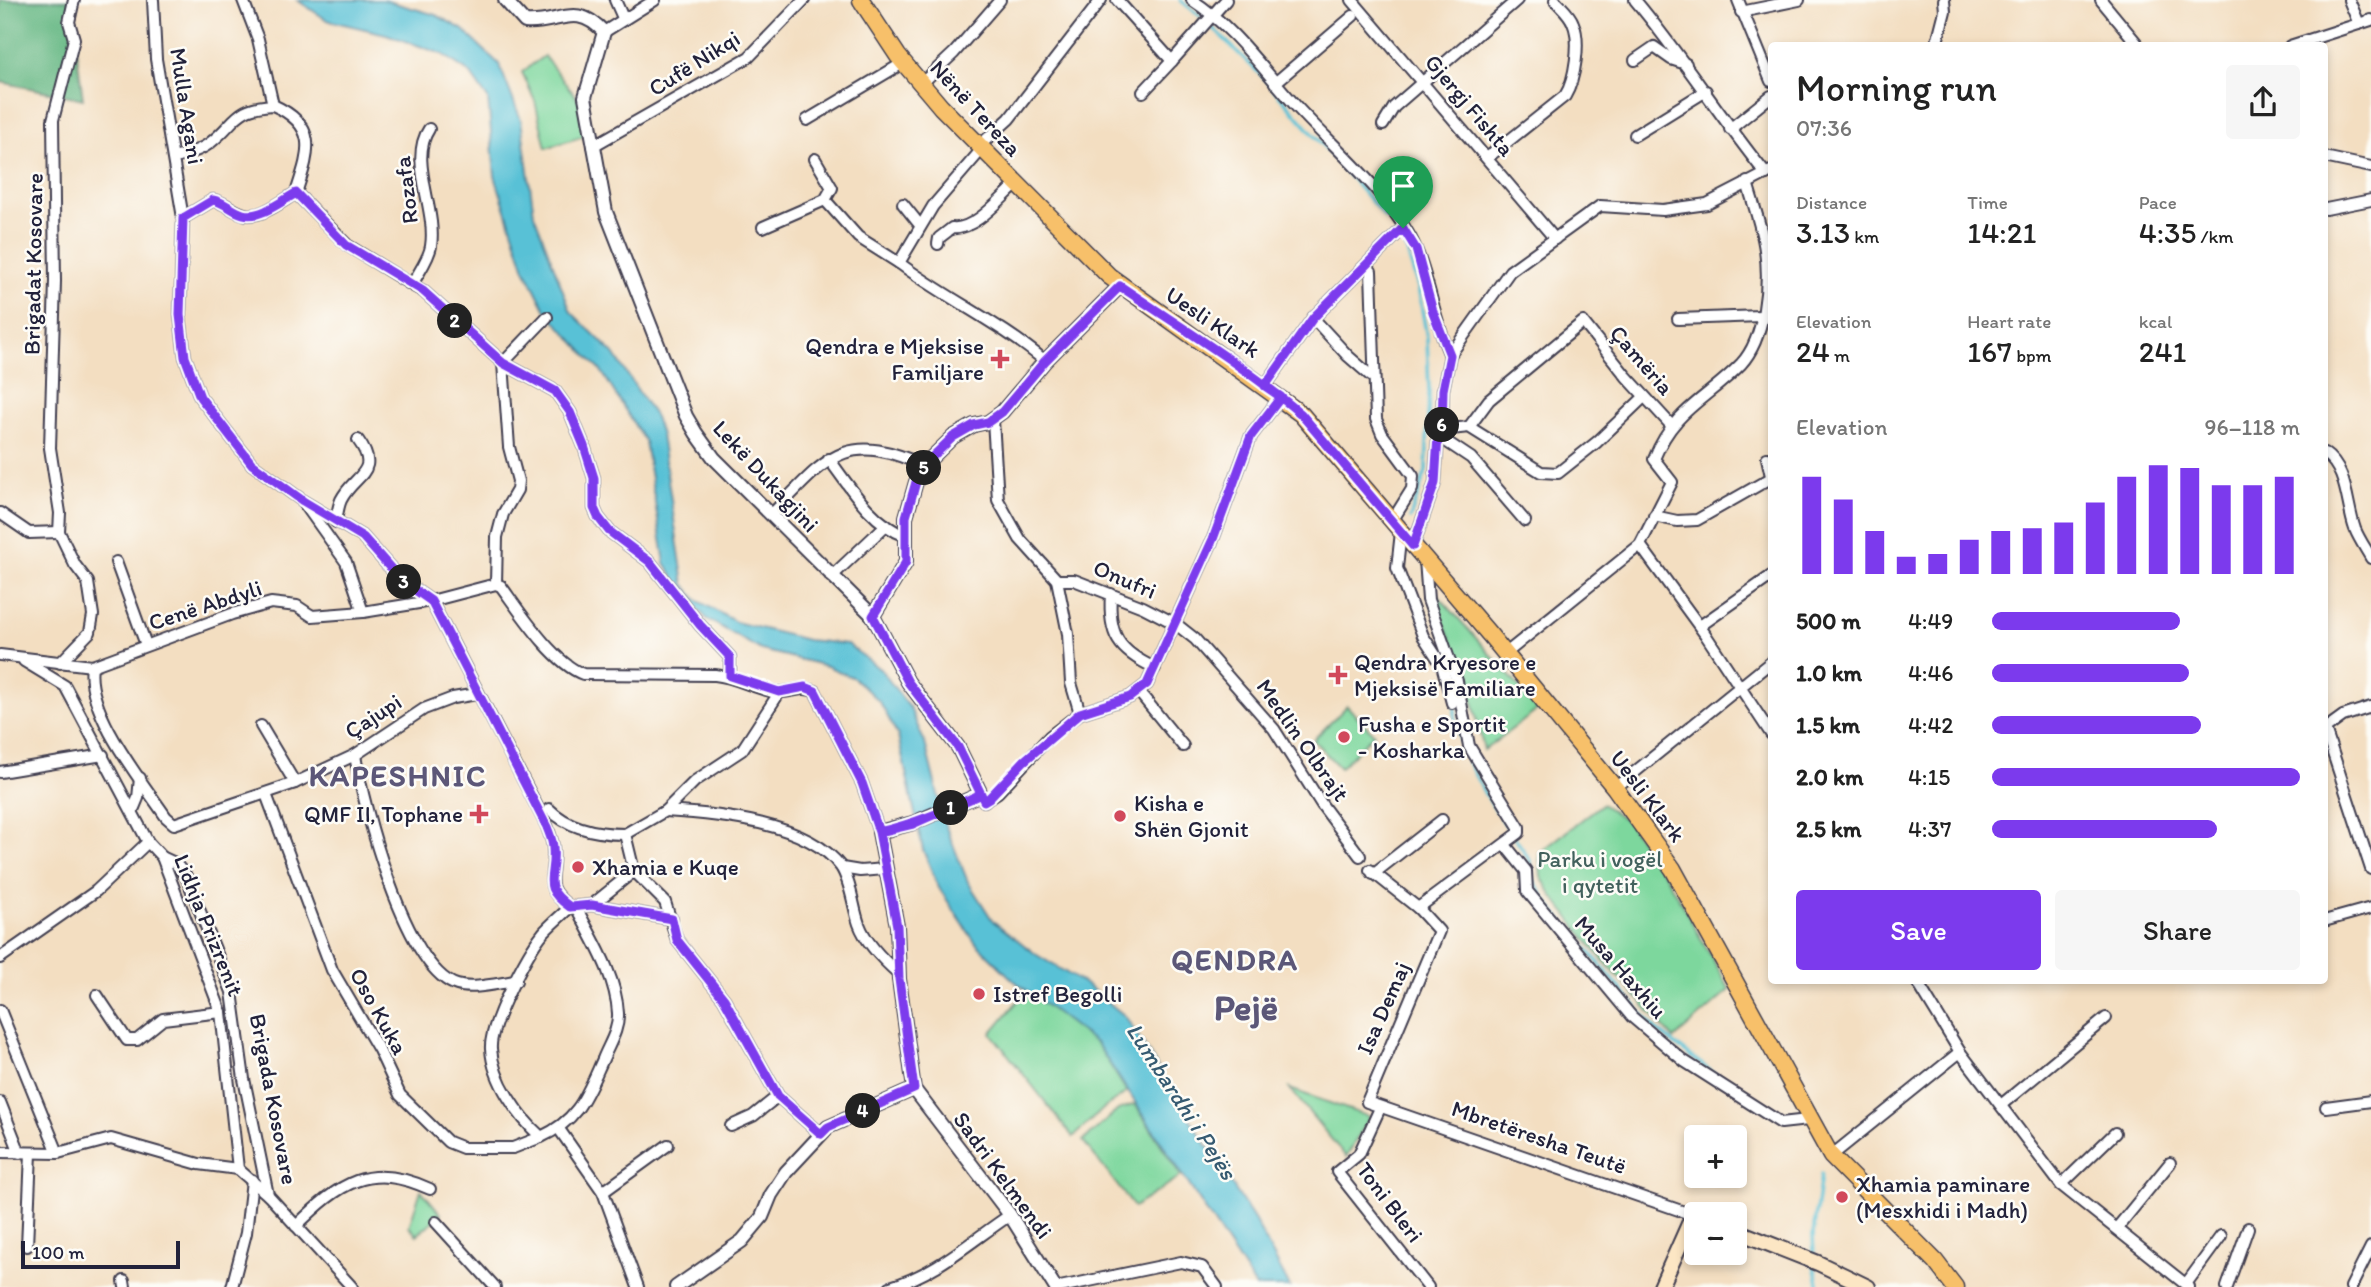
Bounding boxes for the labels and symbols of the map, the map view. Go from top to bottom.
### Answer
street label: Cufë Nikqi [643,24,745,102]
street label: Mulla Agani [164,46,210,166]
street label: Gjergj Fishta [1419,48,1521,162]
street label: Nënë Tereza [924,54,1028,162]
street label: Rozafa [388,155,424,225]
pin [1373,156,1433,228]
street label: Brigadat Kosovare [17,173,49,355]
street label: Uesli Klark [1160,280,1266,364]
pin: 2 [438,304,472,338]
street label: Çamëria [1604,319,1680,401]
place label: Qendra e Mjeksise Familjare [805,332,984,386]
marker: Qendra e Mjeksise Familjare [990,349,1010,369]
pin: 6 [1424,408,1460,442]
street label: Lekë Dukagjini [707,414,825,538]
pin: 5 [906,450,942,486]
street label: Onufri [1089,553,1161,605]
pin: 3 [386,564,422,600]
street label: Cenë Abdyli [145,574,265,636]
place label: Qendra Kryesore e Mjeksisë Familiare [1354,648,1536,702]
marker: Qendra Kryesore e Mjeksisë Familiare [1328,665,1348,685]
street label: Medlin Olbrajt [1251,673,1356,807]
street label: Çajupi [339,687,407,745]
place label: Fusha e Sportit - Kosharka [1358,710,1507,764]
marker: Fusha e Sportit - Kosharka [1336,729,1352,745]
street label: Uesli Klark [1604,744,1692,848]
district label: KAPESHNIC [309,757,487,794]
place label: Kisha e Shën Gjonit [1134,789,1249,843]
pin: 1 [934,790,968,826]
place label: QMF II, Tophane [304,800,463,828]
marker: QMF II, Tophane [469,804,489,824]
marker: Kisha e Shën Gjonit [1112,808,1128,824]
park label: Parku i vogël i qytetit [1537,845,1663,899]
street label: Lidhja Prizrenit [168,850,250,1000]
place label: Xhamia e Kuqe [592,853,739,881]
marker: Xhamia e Kuqe [570,859,586,875]
street label: Musa Haxhiu [1569,910,1673,1024]
district label: QENDRA [1171,941,1299,978]
street label: Isa Demaj [1350,957,1416,1059]
street label: Oso Kuka [344,963,414,1059]
place label: Istref Begolli [993,980,1122,1008]
district label: Pejë [1214,985,1278,1029]
marker: Istref Begolli [971,986,987,1002]
street label: Brigada Kosovare [244,1011,304,1187]
water label: Lumbardhi i Pejës [1121,1017,1244,1186]
pin: 4 [846,1094,880,1128]
street label: Mbretëresha Teutë [1448,1094,1630,1180]
street label: Sadri Kelmendi [947,1106,1059,1244]
street label: Toni Bleri [1351,1156,1429,1248]
place label: Xhamia paminare (Mesxhidi i Madh) [1856,1170,2030,1224]
marker: Xhamia paminare (Mesxhidi i Madh) [1834,1189,1850,1205]
scale bar [21,1238,180,1270]

